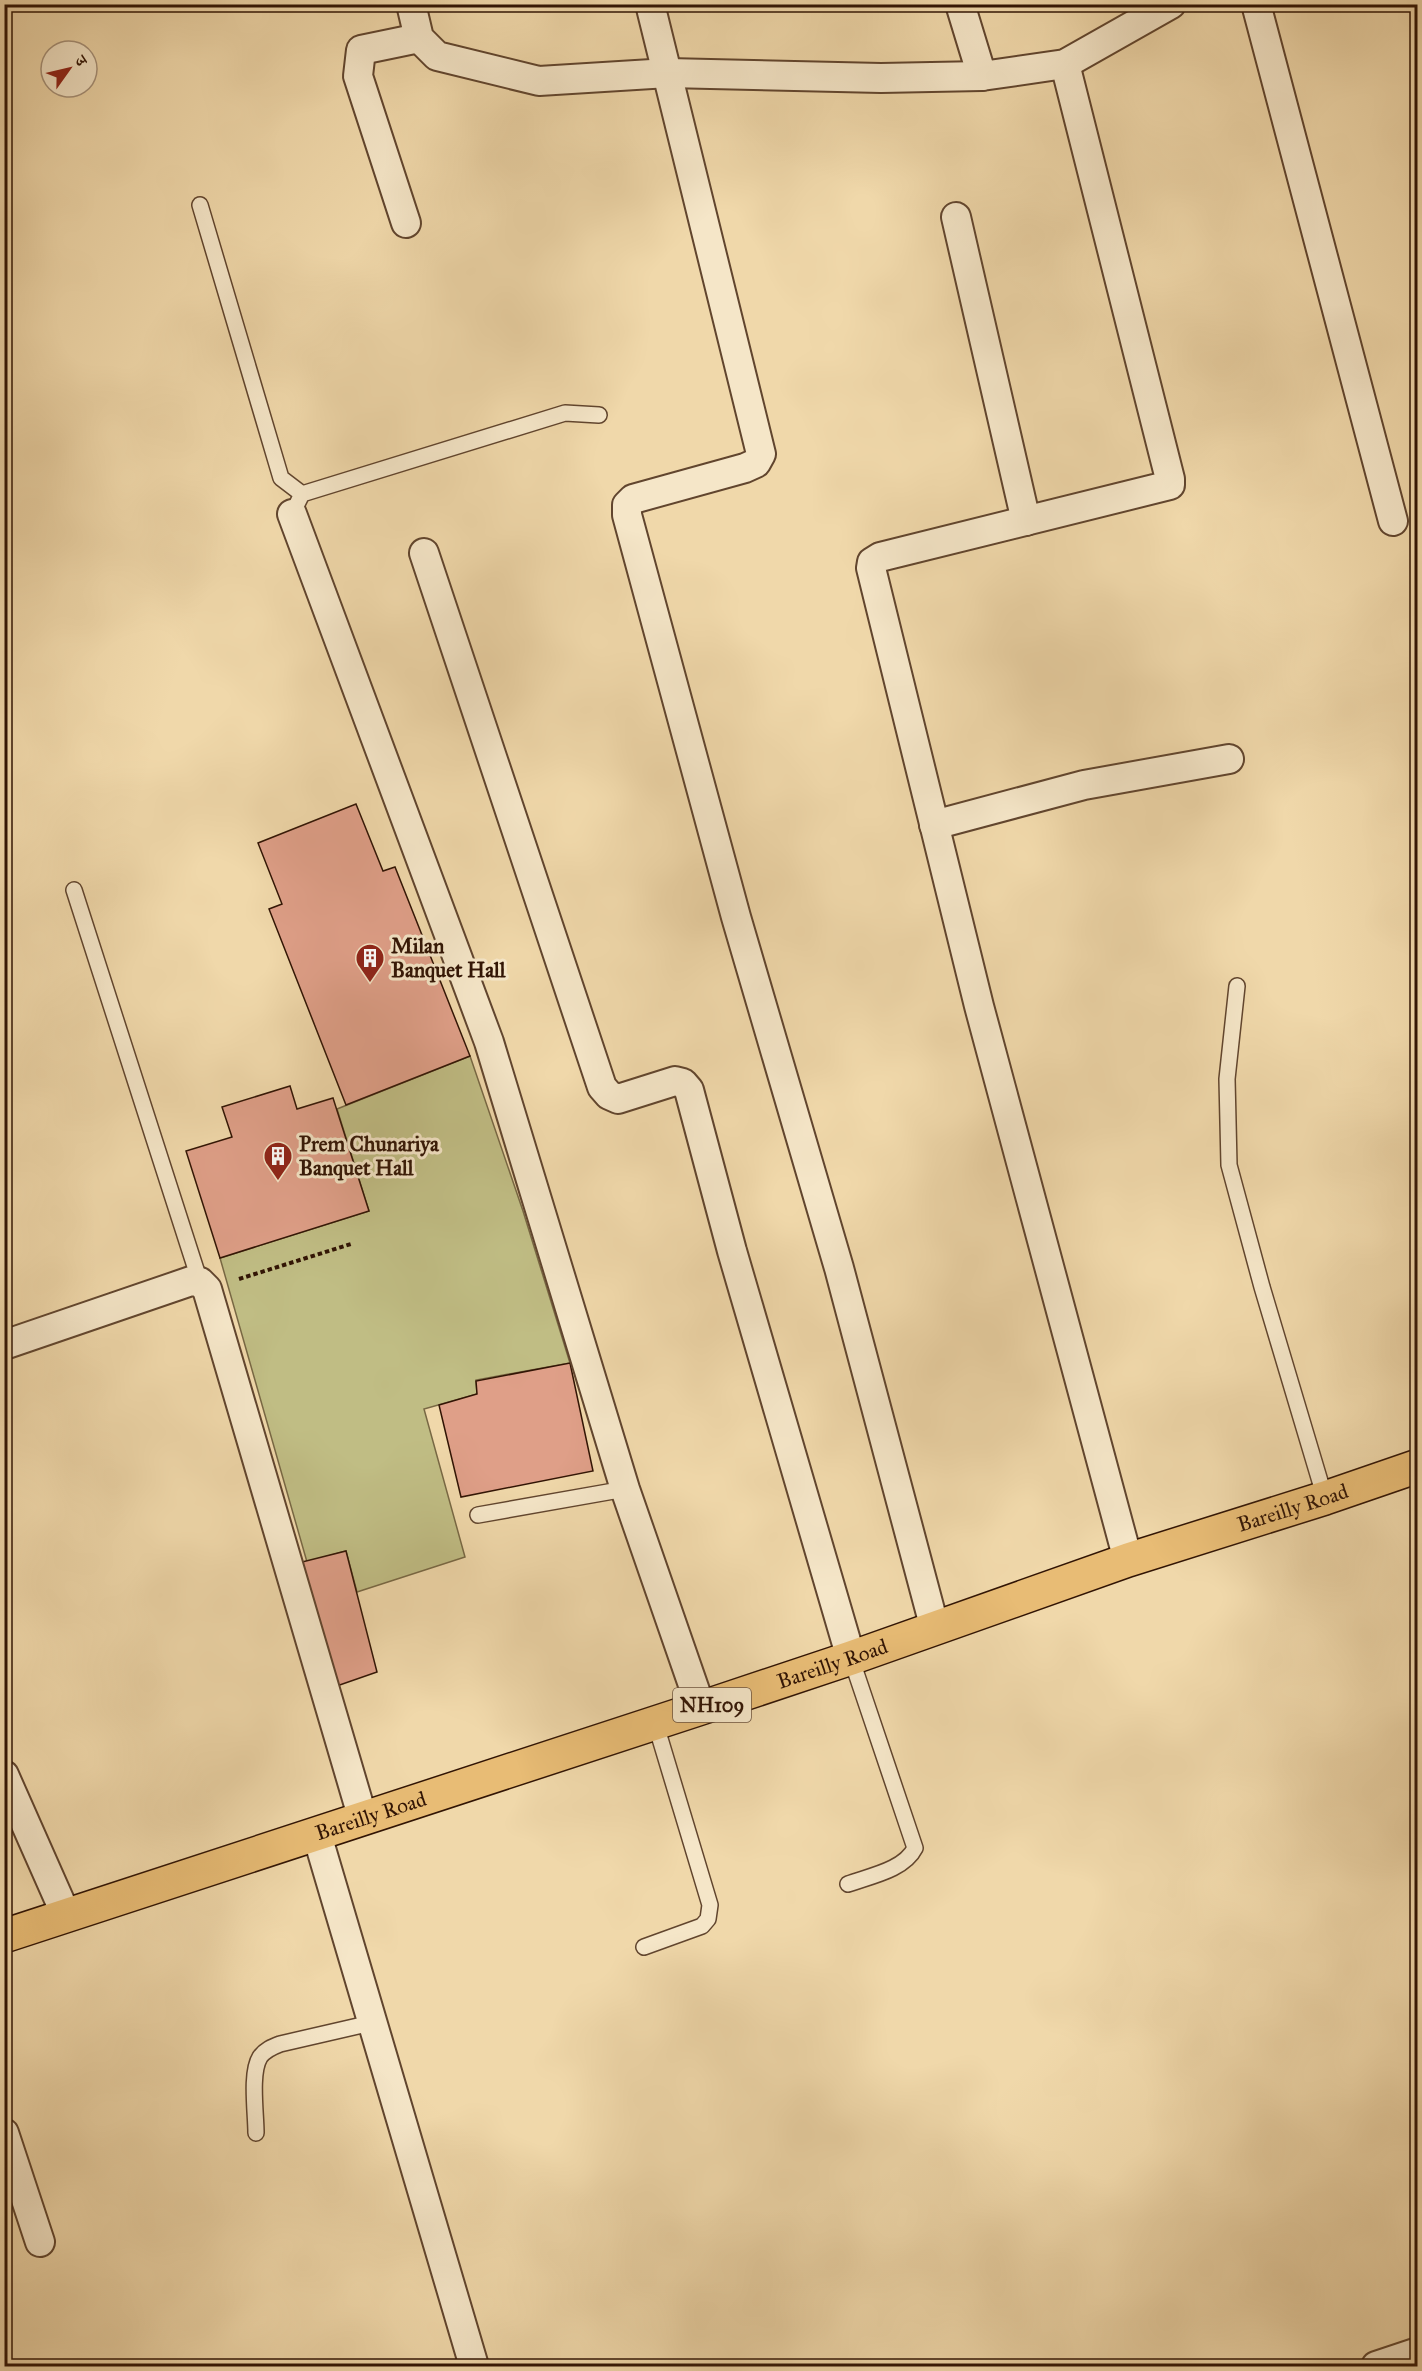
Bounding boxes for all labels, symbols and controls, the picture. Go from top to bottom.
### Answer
north arrow [39,39,99,99]
text: उ [70,51,92,71]
place label: Milan Banquet Hall [391,933,507,983]
building icon: Milan Banquet Hall [354,942,386,984]
place label: Prem Chunariya Banquet Hall [299,1131,440,1181]
building icon: Prem Chunariya Banquet Hall [262,1140,294,1182]
street label: Bareilly Road [1234,1478,1352,1538]
street label: Bareilly Road [774,1633,892,1695]
road number: NH109 [673,1688,751,1722]
street label: Bareilly Road [312,1786,430,1846]

